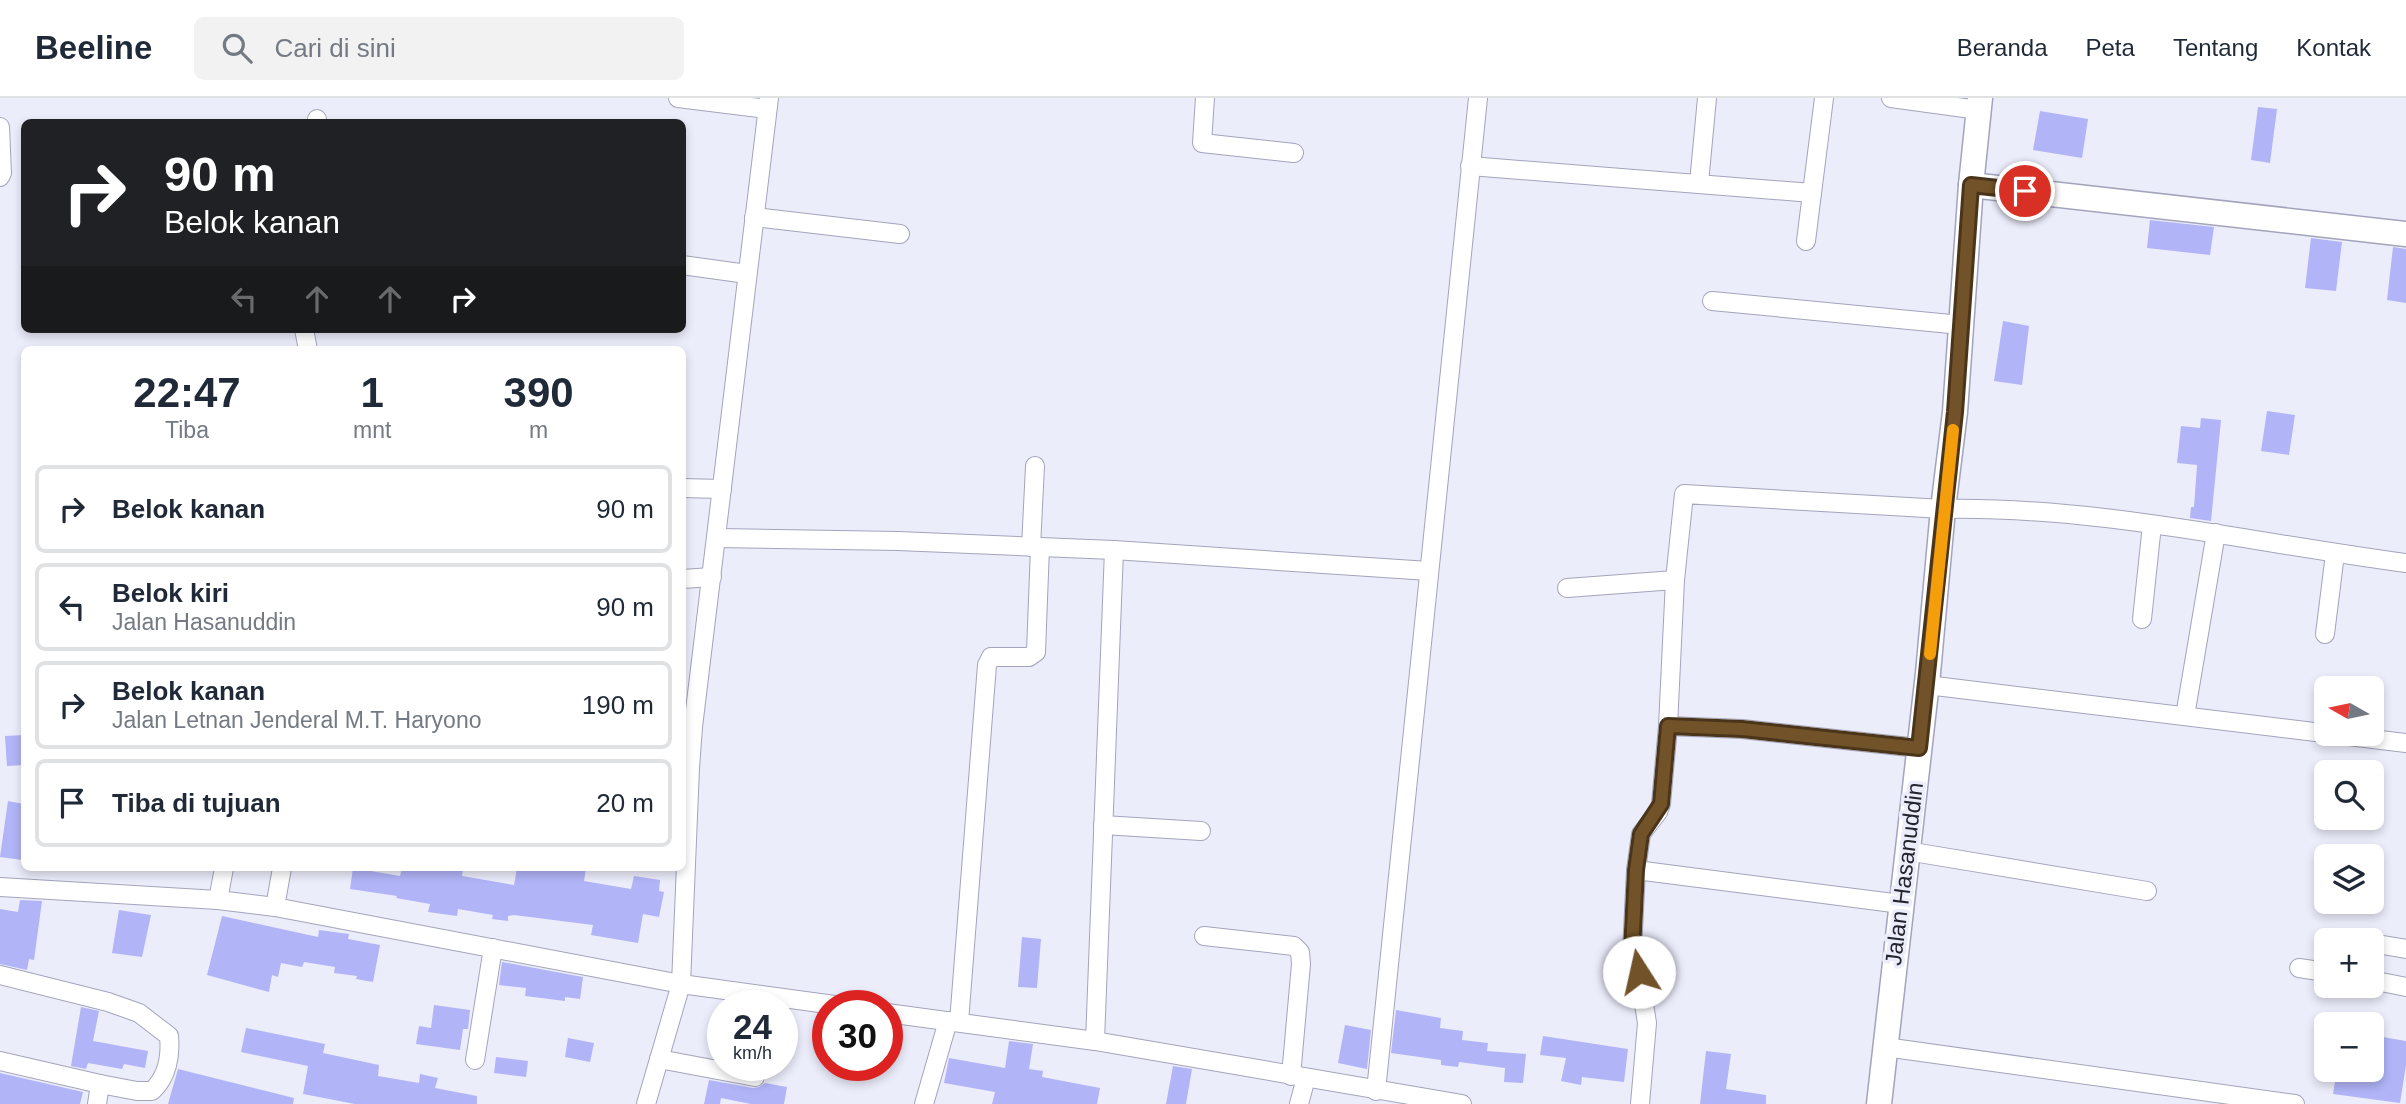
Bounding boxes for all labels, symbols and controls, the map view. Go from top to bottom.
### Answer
search box [194,17,684,80]
text: Beeline [35,29,152,66]
icon: search [218,29,256,67]
text: Cari di sini [274,33,396,63]
text: Beranda [1957,34,2048,61]
text: Peta [2086,34,2135,61]
text: Tentang [2173,34,2258,61]
text: Kontak [2296,34,2371,61]
icon: right [49,147,140,238]
text: 90 m [164,147,276,201]
pin [1995,161,2055,221]
icon: arrive [2006,172,2044,210]
text: Belok kanan [164,204,340,240]
icon: left [225,280,263,318]
icon: ahead [298,280,336,318]
icon: ahead [371,280,409,318]
icon: right [444,280,482,318]
text: 22:47 [133,369,241,416]
text: 1 [360,369,384,416]
text: 390 [504,369,574,416]
text: Tiba [165,417,209,443]
text: mnt [353,417,391,443]
text: m [529,417,548,443]
icon: right [53,490,91,528]
text: Belok kanan [112,494,265,524]
text: 90 m [596,494,654,524]
text: Belok kiri [112,578,229,608]
icon: left [53,588,91,626]
text: 90 m [596,592,654,622]
text: Jalan Hasanuddin [112,609,296,635]
text: Belok kanan [112,676,265,706]
north arrow [2314,676,2384,746]
map controls [2314,676,2384,1082]
icon: right [53,686,91,724]
text: 190 m [582,690,654,720]
text: Jalan Letnan Jenderal M.T. Haryono [112,707,482,733]
button: search [2314,760,2384,830]
street label: Jalan Hasanuddin [1880,781,1928,967]
icon: arrive [53,784,91,822]
text: Tiba di tujuan [112,788,281,818]
text: 20 m [596,788,654,818]
button: layers [2314,844,2384,914]
button: + [2314,928,2384,998]
position arrow [1602,935,1676,1009]
speed limit sign: 30 [812,990,903,1081]
text: 24 [733,1007,772,1046]
button: − [2314,1012,2384,1082]
text: km/h [733,1043,772,1063]

